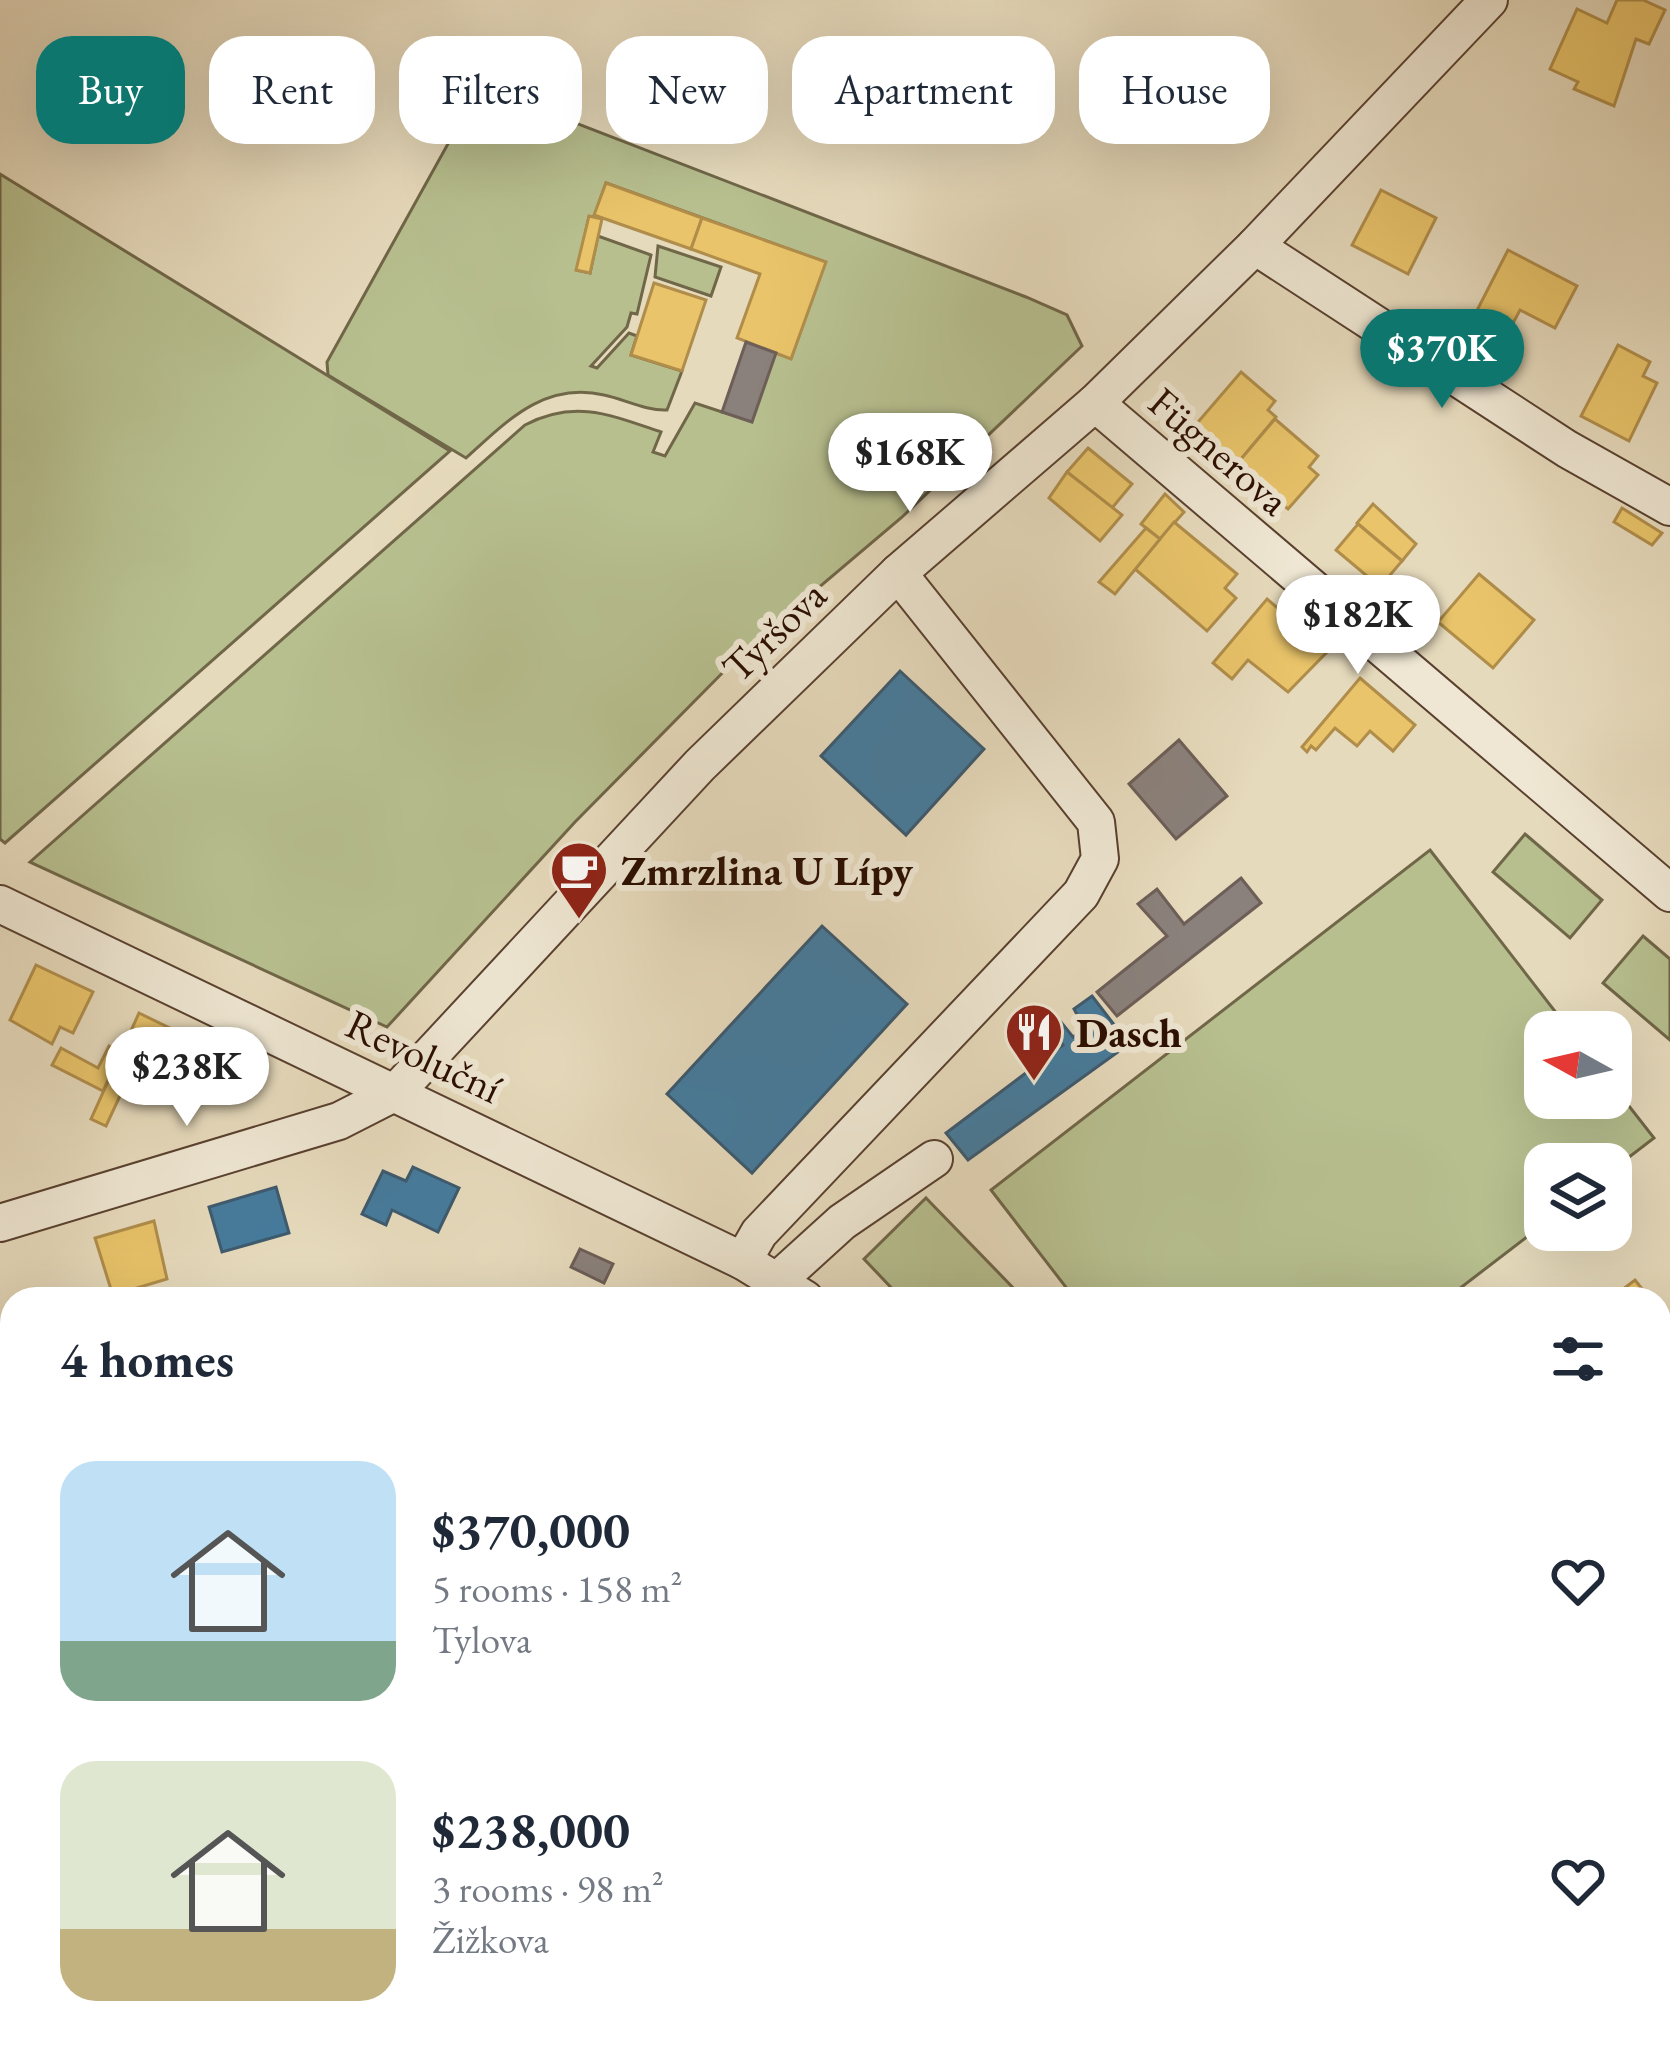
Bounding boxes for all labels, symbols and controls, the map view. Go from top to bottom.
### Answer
chip: Buy [36,36,185,144]
chip: Rent [209,36,375,144]
chip: Filters [399,36,582,144]
chip: New [606,36,768,144]
chip: Apartment [792,36,1055,144]
chip: House [1079,36,1270,144]
pin: $370K [1358,309,1526,411]
text: $370K [1387,322,1497,373]
street label: Fügnerova [1137,375,1301,527]
pin: $168K [826,413,994,515]
text: $168K [855,426,965,477]
street label: Tyršova [710,568,838,694]
pin: $182K [1274,575,1442,677]
text: $182K [1303,588,1413,639]
cafe icon: Zmrzlina U Lípy [548,839,610,921]
place label: Zmrzlina U Lípy [621,843,914,898]
street label: Revoluční [338,996,511,1116]
restaurant icon: Dasch [1003,1001,1065,1083]
place label: Dasch [1076,1005,1182,1060]
north arrow [1524,1011,1632,1119]
map controls [1524,1011,1632,1251]
pin: $238K [103,1027,271,1129]
text: $238K [132,1040,242,1091]
button: layers [1524,1143,1632,1251]
text: 4 homes [60,1326,234,1392]
icon: filters [1545,1326,1611,1392]
text: $370,000 [432,1497,630,1563]
icon: home [156,1509,300,1653]
icon: heart [1545,1548,1611,1614]
text: 5 rooms · 158 m² [432,1563,683,1614]
text: Tylova [432,1614,531,1665]
text: $238,000 [432,1797,630,1863]
icon: home [156,1809,300,1953]
icon: heart [1545,1848,1611,1914]
text: 3 rooms · 98 m² [432,1863,664,1914]
text: Žižkova [432,1914,549,1965]

